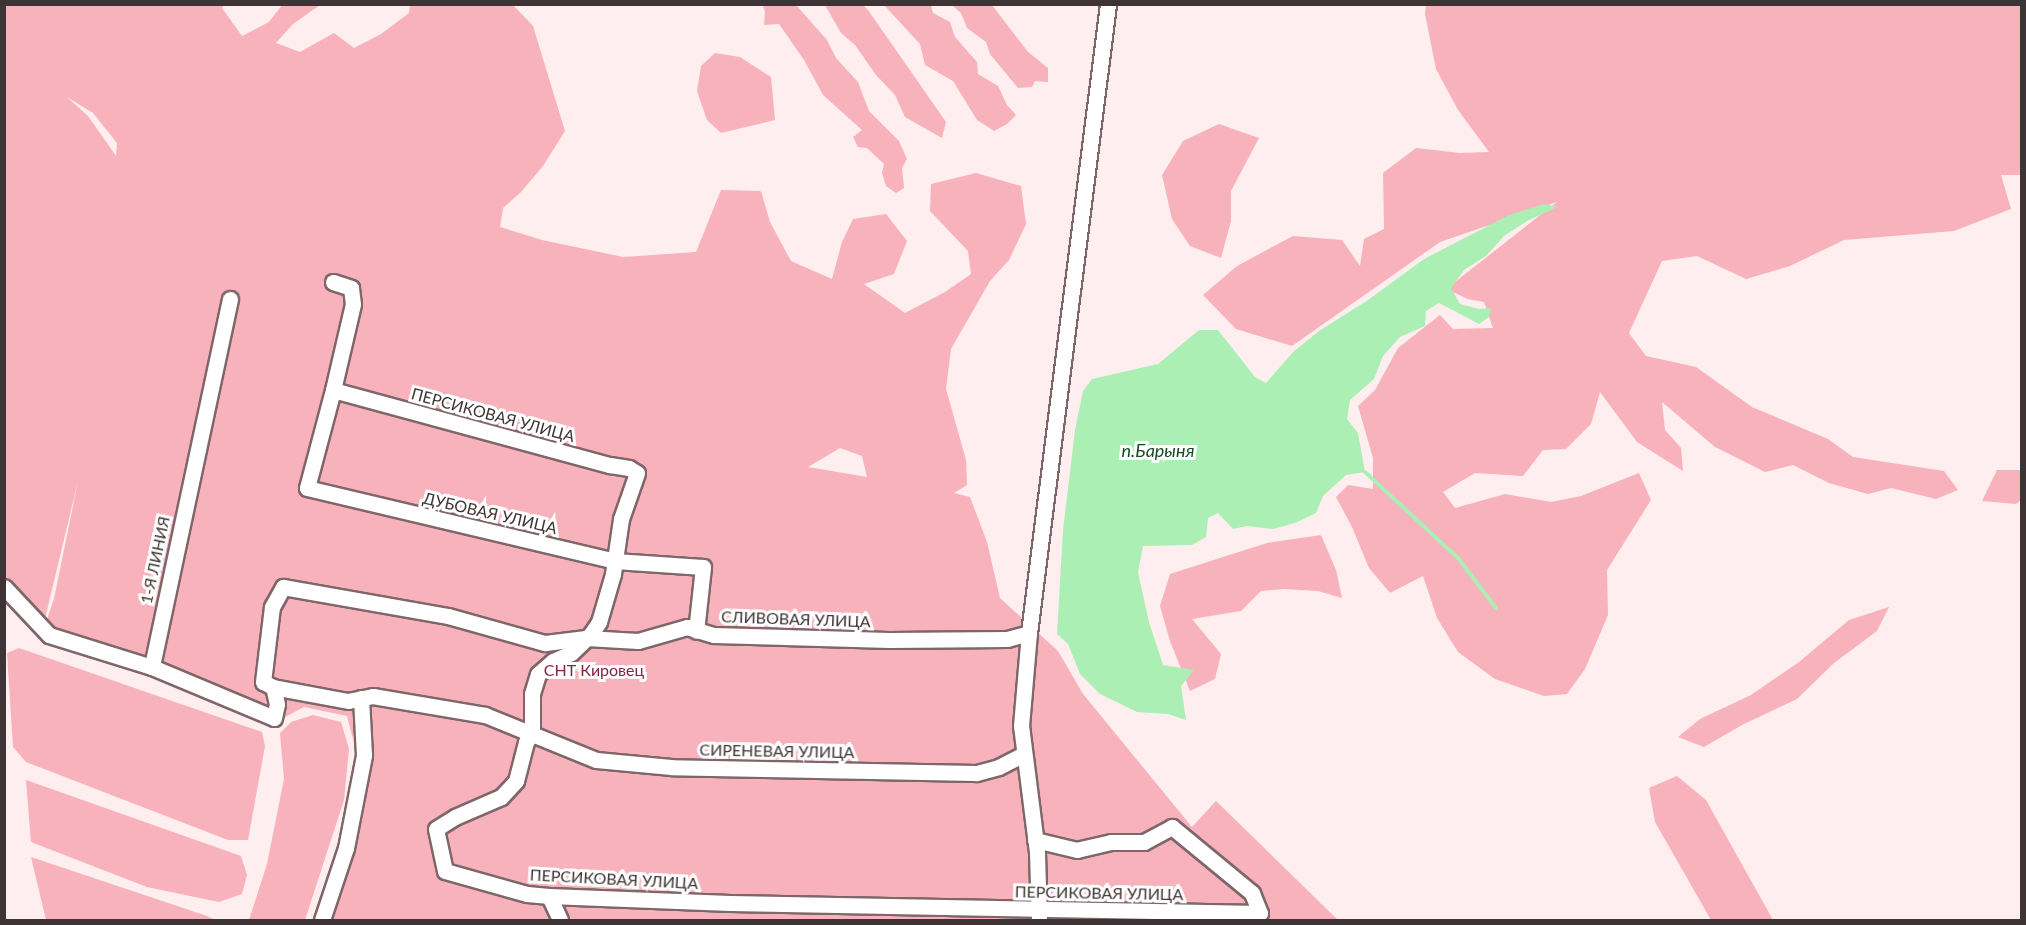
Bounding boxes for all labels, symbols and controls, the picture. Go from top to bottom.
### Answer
street label: ПЕРСИКОВАЯ УЛИЦА [409,384,577,446]
water label: п.Барыня [1122,439,1194,461]
street label: ДУБОВАЯ УЛИЦА [421,488,559,538]
street label: 1-Я ЛИНИЯ [136,515,174,605]
street label: СЛИВОВАЯ УЛИЦА [721,607,871,631]
park label: СНТ Кировец [544,660,644,680]
street label: СИРЕНЕВАЯ УЛИЦА [699,740,855,762]
street label: ПЕРСИКОВАЯ УЛИЦА [529,865,699,893]
street label: ПЕРСИКОВАЯ УЛИЦА [1015,882,1183,904]

